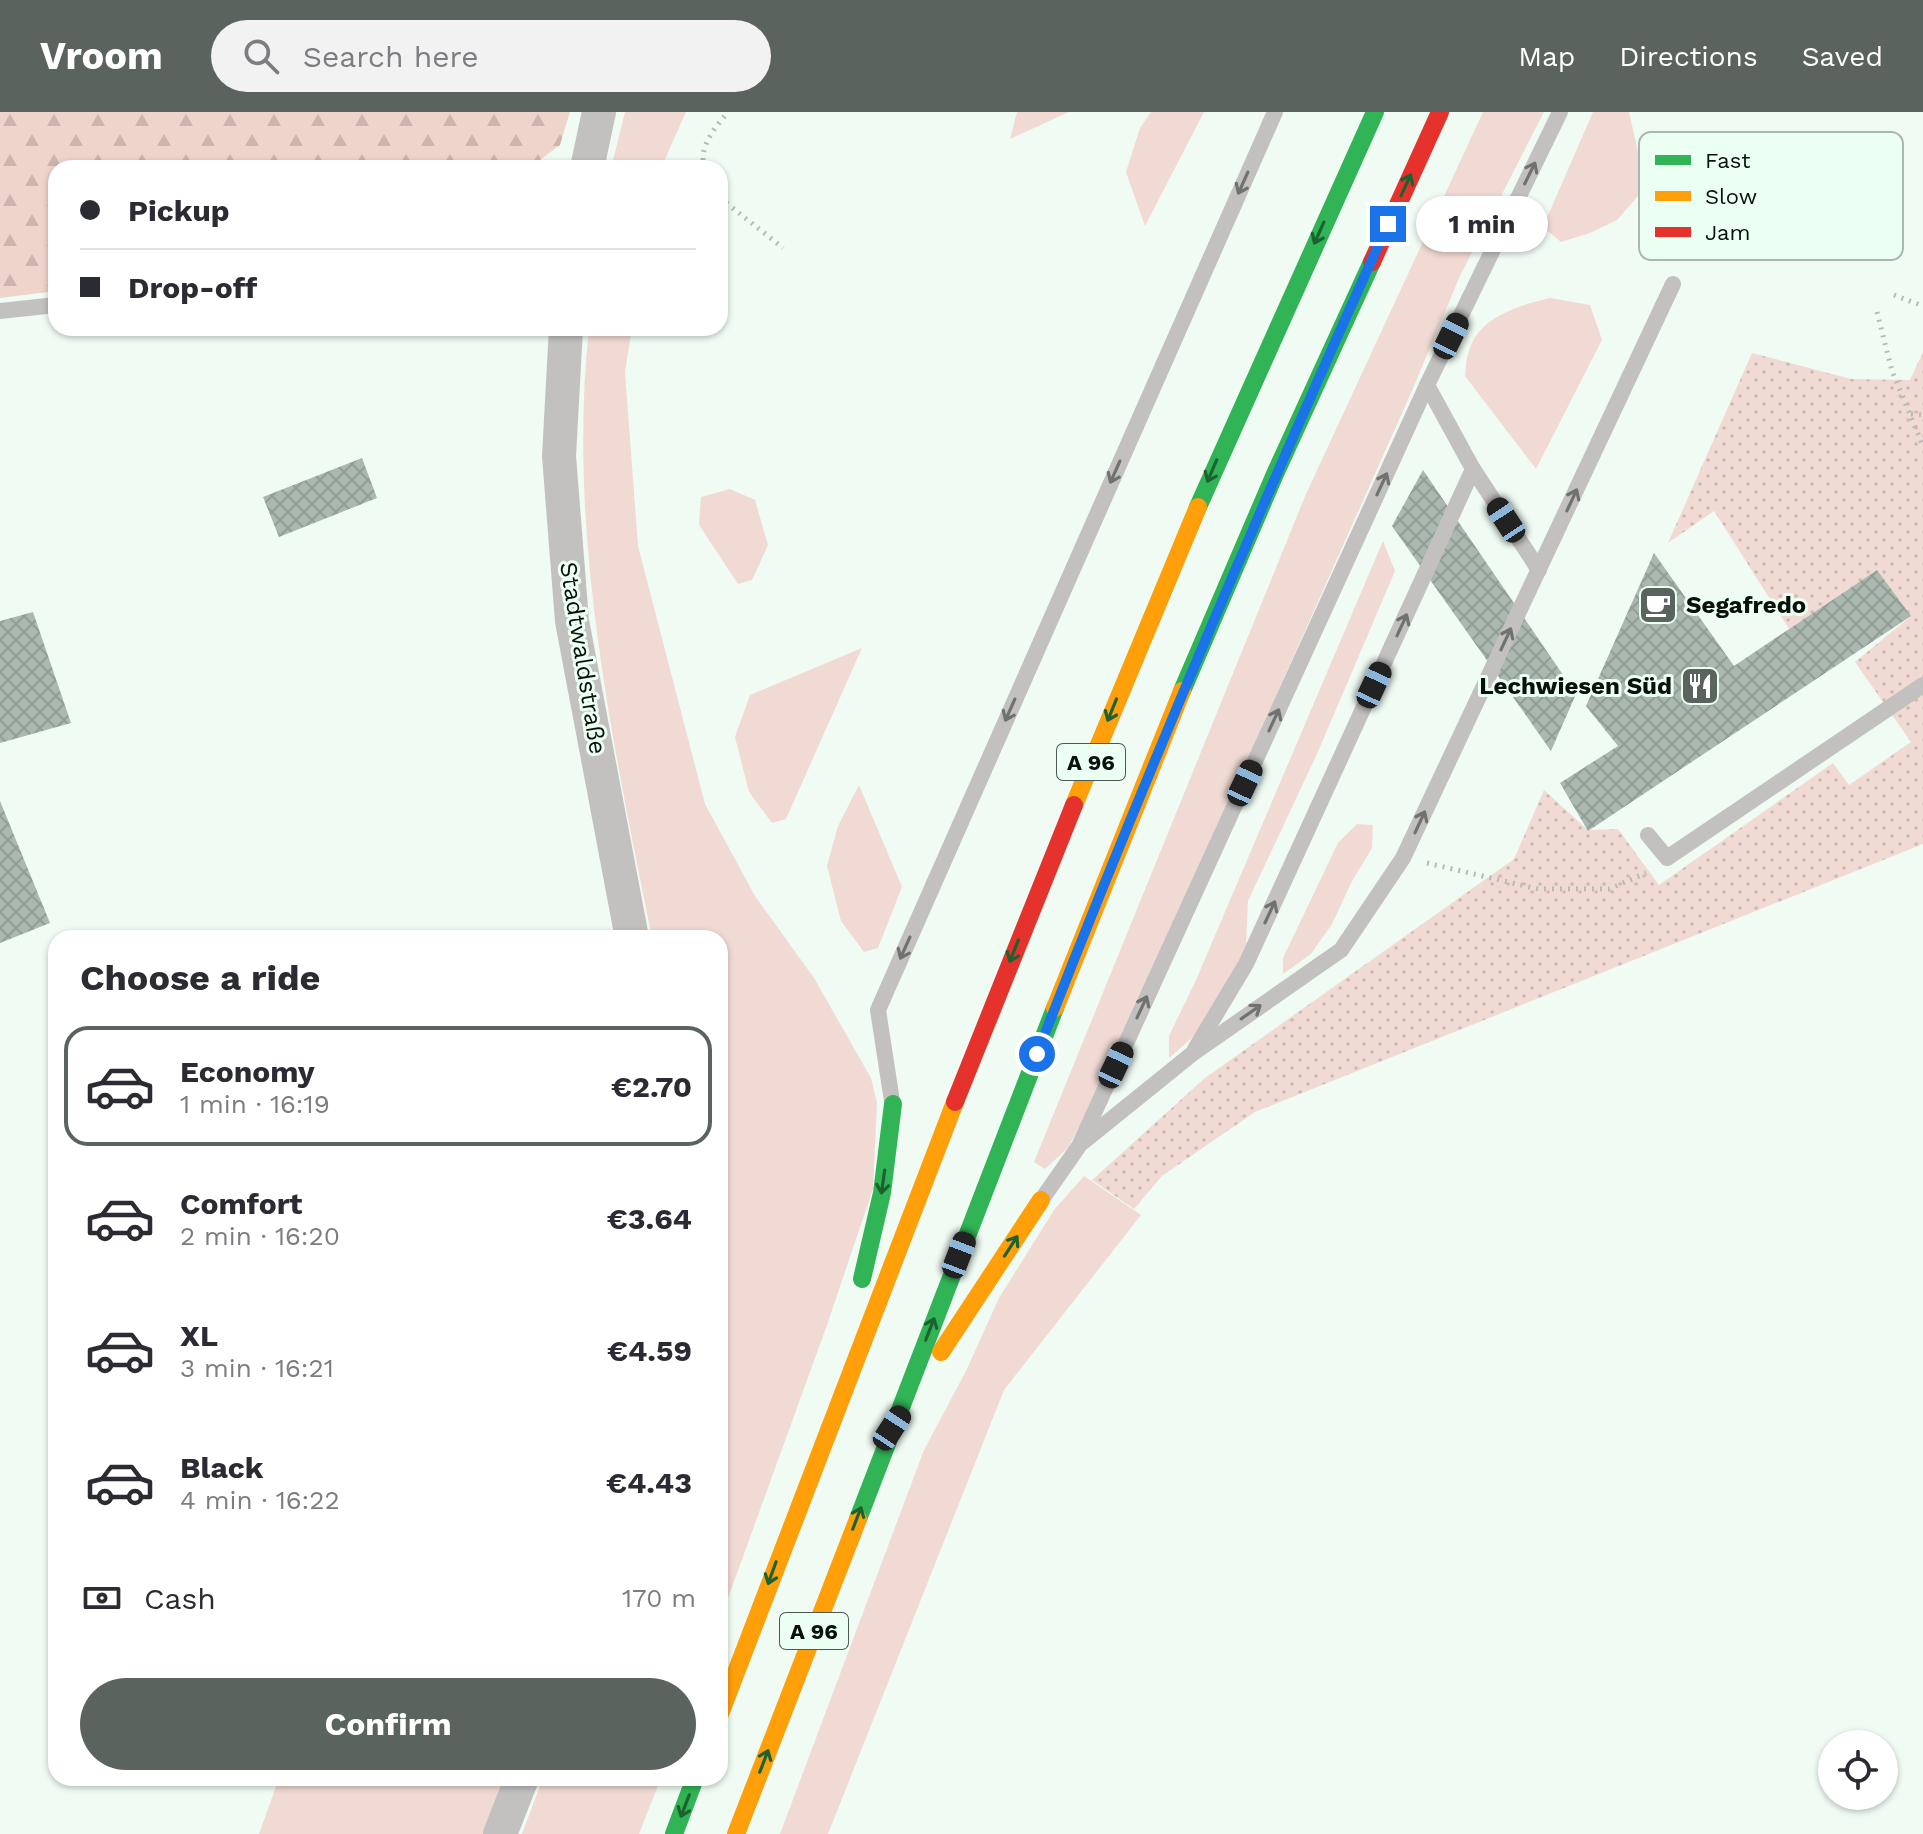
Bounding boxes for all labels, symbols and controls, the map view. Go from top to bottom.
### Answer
search box [211,20,771,92]
text: Vroom [40,34,163,78]
icon: search [239,34,283,78]
text: Search here [303,39,479,74]
text: Map [1518,40,1575,73]
text: Directions [1619,40,1758,73]
text: Saved [1802,40,1883,73]
legend [1639,132,1903,260]
text: Fast [1705,148,1751,173]
one-way arrow [1522,162,1538,186]
one-way arrow [1235,171,1250,195]
one-way arrow [1399,173,1414,197]
text: Slow [1705,184,1757,209]
text: Pickup [128,193,230,228]
callout: 1 min [1416,196,1548,252]
route end [1370,206,1406,242]
text: 1 min [1449,209,1515,239]
text: Jam [1705,220,1750,245]
one-way arrow [1311,221,1326,245]
text: Drop-off [128,270,257,305]
car [1430,309,1472,363]
one-way arrow [1204,458,1219,482]
one-way arrow [1107,460,1122,484]
one-way arrow [1375,472,1390,496]
one-way arrow [1565,488,1580,512]
car [1483,493,1529,547]
street label: Stadtwaldstraße [554,560,612,756]
cafe icon: Segafredo [1637,584,1679,626]
place label: Segafredo [1686,591,1806,619]
one-way arrow [1395,613,1410,638]
one-way arrow [1499,627,1514,651]
car [1353,658,1395,712]
restaurant icon: Lechwiesen Süd [1679,665,1721,707]
place label: Lechwiesen Süd [1479,672,1672,700]
one-way arrow [1002,697,1017,722]
one-way arrow [1103,697,1118,722]
one-way arrow [1267,708,1282,732]
road number: A 96 [1057,744,1125,780]
car [1224,756,1266,810]
one-way arrow [1413,811,1428,835]
one-way arrow [1263,901,1278,925]
one-way arrow [897,936,912,960]
one-way arrow [1006,938,1021,963]
text: Choose a ride [80,957,320,999]
one-way arrow [1135,996,1150,1020]
one-way arrow [1240,1004,1262,1020]
route start [1019,1036,1055,1072]
car [1095,1038,1137,1092]
icon: car [84,1050,156,1122]
text: Economy [180,1054,315,1089]
text: €2.70 [611,1069,692,1104]
text: 1 min · 16:19 [180,1089,330,1119]
one-way arrow [875,1169,890,1194]
icon: car [84,1182,156,1254]
text: Comfort [180,1186,302,1221]
text: €3.64 [607,1201,692,1236]
text: 2 min · 16:20 [180,1221,340,1251]
car [939,1228,979,1282]
one-way arrow [1003,1235,1020,1257]
icon: car [84,1314,156,1386]
one-way arrow [924,1317,938,1342]
text: XL [180,1318,218,1353]
text: €4.59 [607,1333,692,1368]
text: 3 min · 16:21 [180,1353,334,1383]
car [869,1401,915,1455]
icon: car [84,1446,156,1518]
text: Black [180,1450,264,1485]
text: €4.43 [606,1465,692,1500]
text: 4 min · 16:22 [180,1485,340,1515]
one-way arrow [851,1507,865,1531]
one-way arrow [764,1560,778,1585]
icon: cash [80,1576,124,1620]
text: Cash [144,1581,216,1616]
text: 170 m [622,1583,696,1613]
road number: A 96 [780,1613,848,1649]
button: Confirm [80,1678,696,1770]
map controls [1818,1730,1898,1810]
button: locate [1818,1730,1898,1810]
one-way arrow [758,1749,772,1774]
one-way arrow [677,1793,691,1818]

